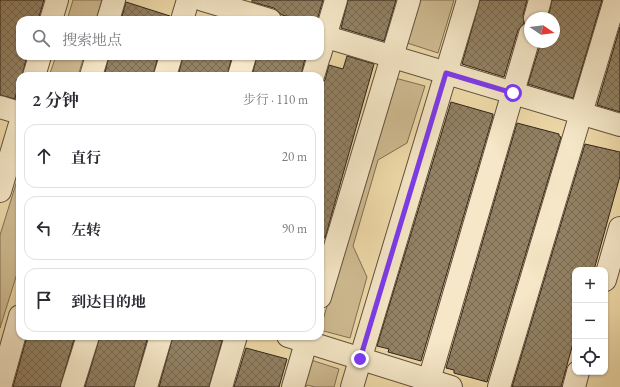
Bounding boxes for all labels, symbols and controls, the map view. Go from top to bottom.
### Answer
north arrow [524,12,560,48]
search box [16,16,324,60]
icon: search [30,27,52,49]
text: 搜索地点 [62,30,122,49]
route start [504,84,522,102]
text: 2 分钟 [32,89,79,111]
text: 步行 · 110 m [243,91,308,108]
icon: ahead [33,145,55,167]
text: 直行 [71,148,101,167]
text: 20 m [282,148,307,165]
icon: left [33,217,55,239]
text: 左转 [71,220,101,239]
text: 90 m [282,220,307,237]
map controls [572,267,608,375]
button: + [572,267,608,303]
icon: arrive [33,289,55,311]
text: 到达目的地 [71,292,146,311]
button: − [572,303,608,339]
button: locate [572,339,608,375]
route end [351,350,369,368]

